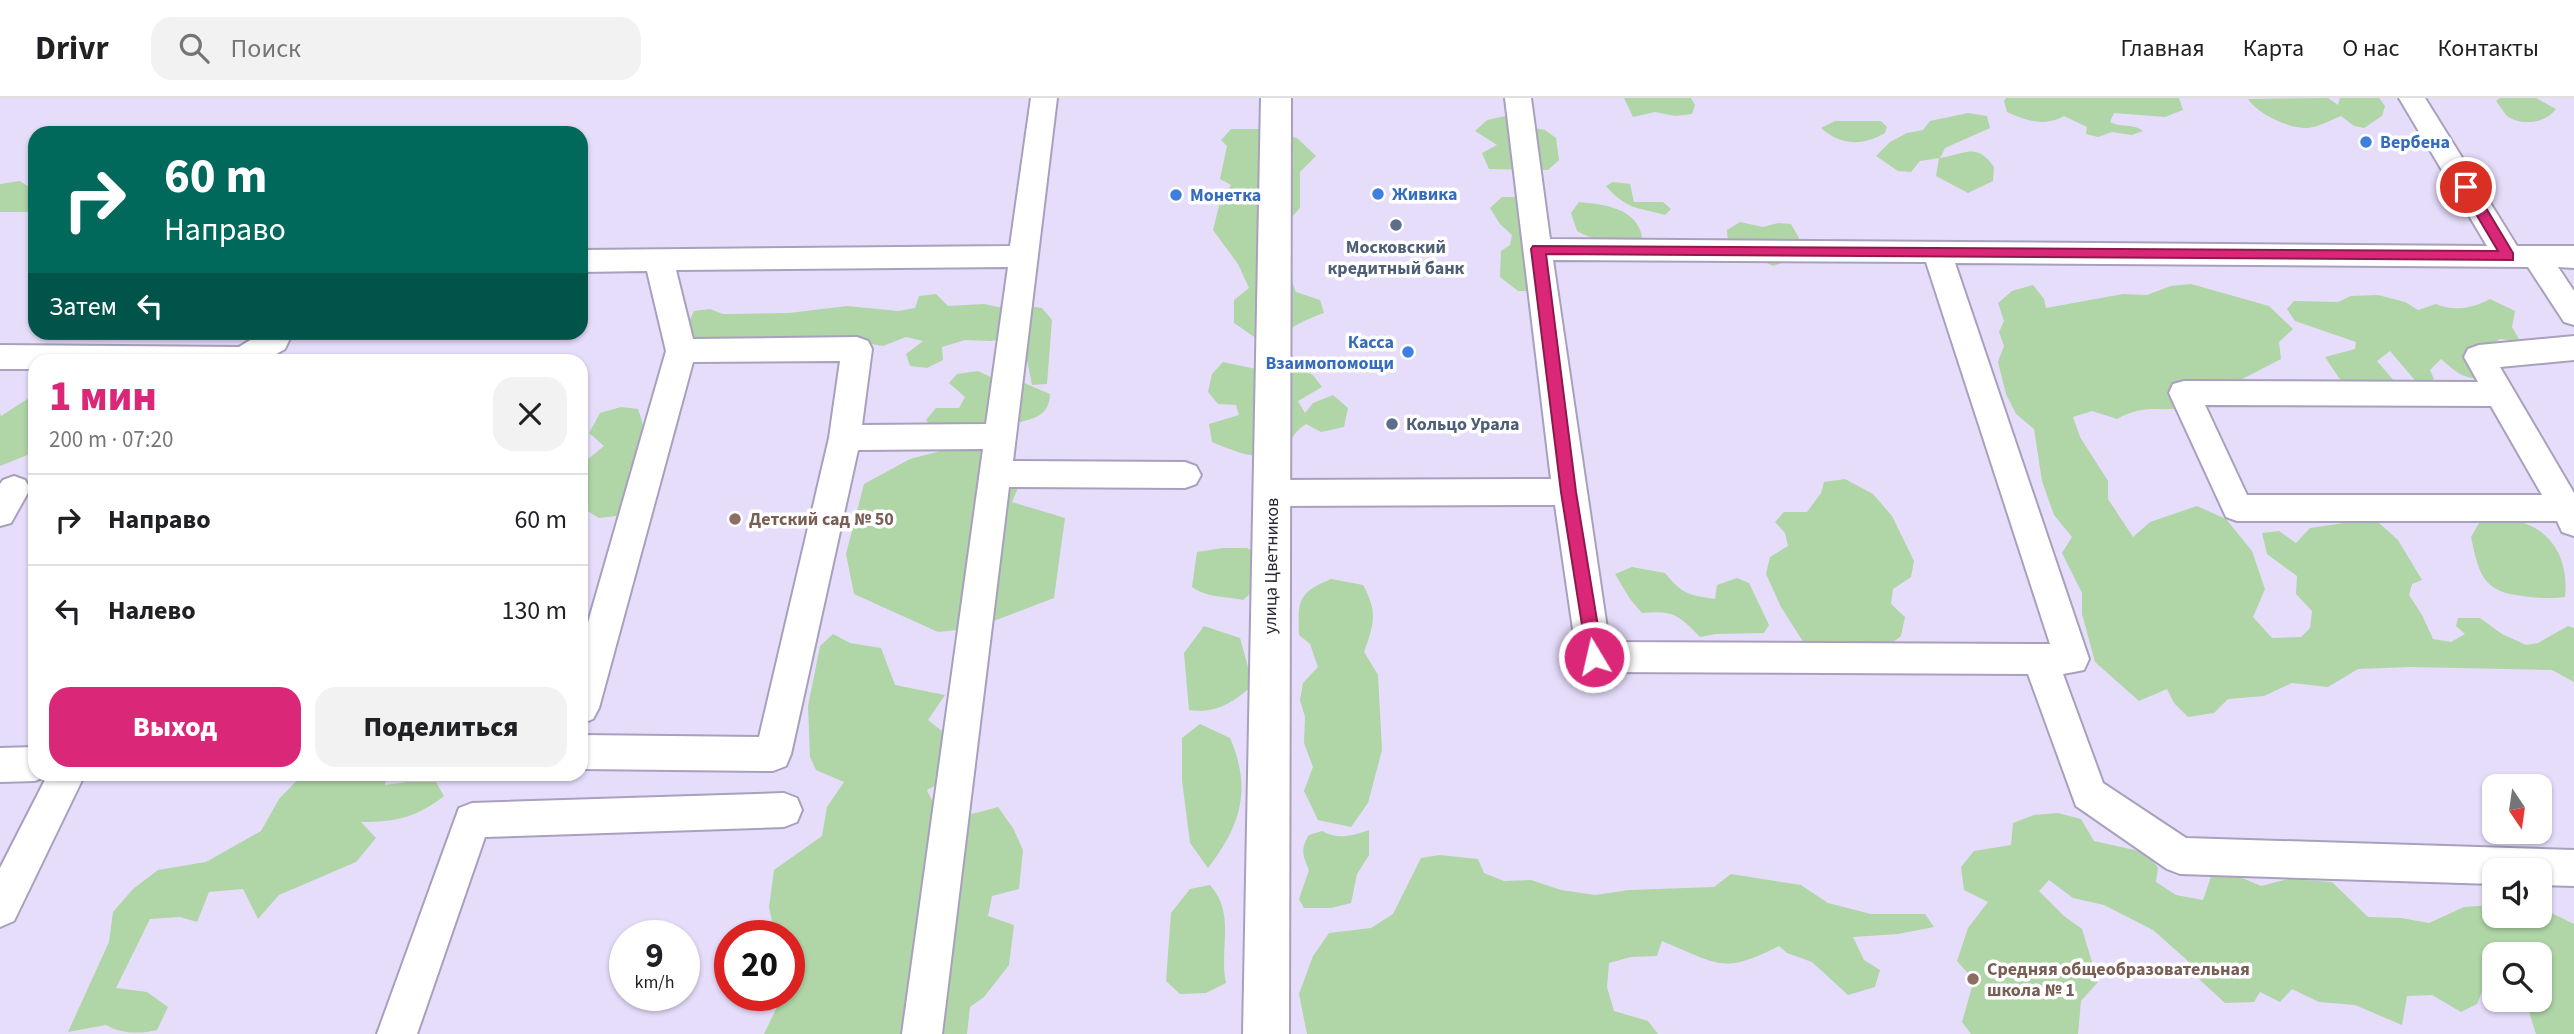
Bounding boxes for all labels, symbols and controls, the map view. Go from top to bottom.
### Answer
search box [151,17,641,80]
text: Drivr [35,25,109,72]
icon: search [175,29,213,67]
text: Поиск [231,30,301,67]
text: Главная [2120,31,2205,66]
text: Карта [2243,31,2304,66]
text: О нас [2342,31,2399,66]
text: Контакты [2437,31,2539,66]
place label: Вербена [2380,130,2450,155]
marker: Вербена [2358,134,2374,150]
text: 60 m [164,142,268,212]
icon: right [49,154,140,245]
pin [2436,157,2496,217]
icon: arrive [2447,168,2485,206]
place label: Живика [1392,182,1457,207]
place label: Монетка [1190,183,1261,208]
marker: Живика [1370,186,1386,202]
marker: Монетка [1168,187,1184,203]
text: Направо [164,207,286,253]
marker: Московский кредитный банк [1388,217,1404,233]
place label: Московский кредитный банк [1328,235,1465,281]
icon: left [131,287,169,325]
text: Затем [49,288,117,325]
place label: Касса Взаимопомощи [1265,330,1394,376]
marker: Касса Взаимопомощи [1400,344,1416,360]
text: 1 мин [49,367,157,427]
button: close [493,377,567,451]
place label: Кольцо Урала [1406,412,1520,437]
marker: Кольцо Урала [1384,416,1400,432]
text: 200 m · 07:20 [49,423,173,456]
street label: улица Цветников [1258,498,1285,634]
icon: right [49,501,87,539]
text: Направо [108,501,211,538]
text: 60 m [514,501,567,538]
place label: Детский сад № 50 [749,507,894,532]
marker: Детский сад № 50 [727,511,743,527]
icon: left [49,592,87,630]
text: Налево [108,592,196,629]
text: 130 m [501,592,567,629]
position arrow [1557,620,1631,694]
button: Выход [49,687,301,767]
button: Поделиться [315,687,567,767]
north arrow [2482,774,2552,844]
map controls [2482,774,2552,1012]
button: sound [2482,858,2552,928]
speed limit sign: 20 [714,920,805,1011]
text: 9 [645,931,664,981]
button: search [2482,942,2552,1012]
place label: Средняя общеобразовательная школа № 1 [1987,957,2250,1003]
text: km/h [635,970,674,995]
marker: Средняя общеобразовательная школа № 1 [1965,971,1981,987]

